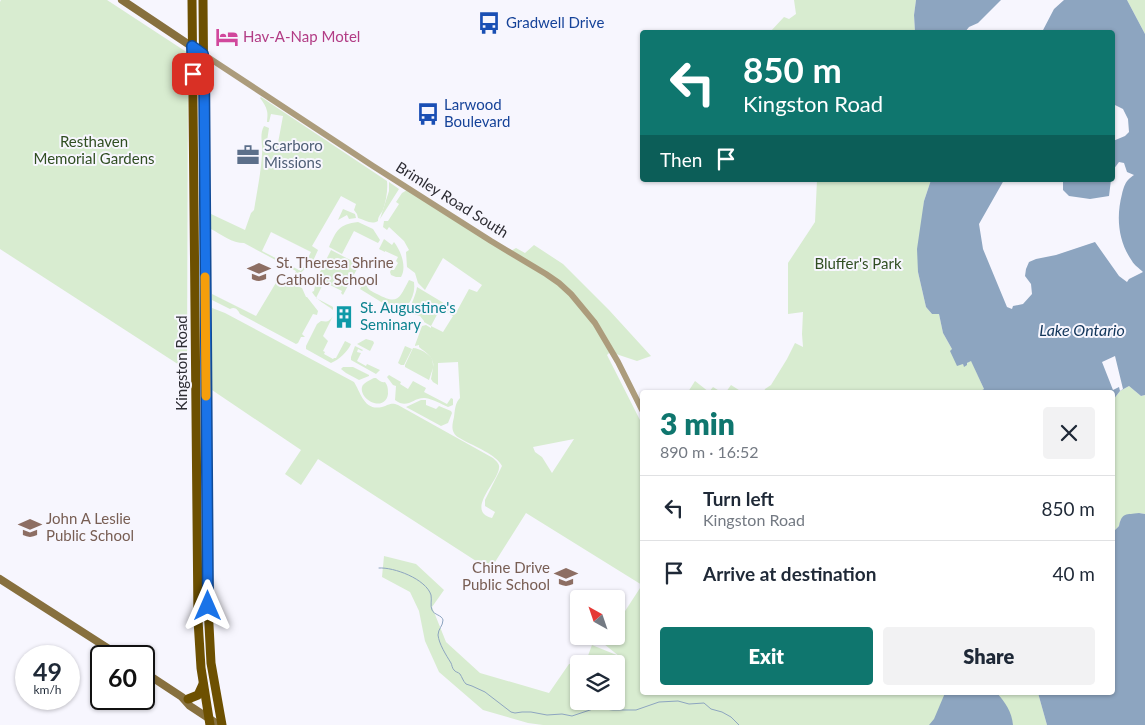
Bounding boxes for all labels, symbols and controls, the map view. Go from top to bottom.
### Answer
bus stop icon: Gradwell Drive [476,10,502,36]
place label: Gradwell Drive [506,13,604,31]
hotel icon: Hav-A-Nap Motel [214,24,240,50]
place label: Hav-A-Nap Motel [243,27,360,45]
text: 850 m [743,48,842,90]
icon: left [660,50,725,115]
pin [172,53,214,95]
icon: arrive [179,60,207,88]
text: Kingston Road [743,90,883,117]
place label: Larwood Boulevard [444,95,510,130]
bus stop icon: Larwood Boulevard [415,101,441,127]
park label: Resthaven Memorial Gardens [33,132,155,167]
place label: Scarboro Missions [264,136,323,171]
office icon: Scarboro Missions [235,142,261,168]
icon: arrive [712,145,740,173]
text: Then [660,148,702,171]
street label: Brimley Road South [393,157,512,241]
place label: St. Theresa Shrine Catholic School [276,253,394,288]
park label: Bluffer's Park [814,254,902,272]
school or university icon: St. Theresa Shrine Catholic School [246,259,272,285]
place label: St. Augustine's Seminary [360,298,456,333]
building icon: St. Augustine's Seminary [331,304,357,330]
street label: Kingston Road [172,315,190,411]
water label: Lake Ontario [1039,320,1125,339]
text: 3 min [660,405,735,441]
button: close [1043,407,1095,459]
text: 890 m · 16:52 [660,442,759,461]
text: Turn left [703,487,774,510]
icon: left [660,494,688,522]
text: 850 m [1041,497,1095,520]
place label: John A Leslie Public School [46,509,134,544]
text: Kingston Road [703,510,805,529]
school or university icon: John A Leslie Public School [17,515,43,541]
place label: Chine Drive Public School [462,558,550,593]
icon: arrive [660,559,688,587]
text: Arrive at destination [703,562,876,585]
text: 40 m [1052,562,1095,585]
school or university icon: Chine Drive Public School [553,564,579,590]
position arrow [181,579,233,631]
north arrow [570,590,625,645]
map controls [570,590,625,710]
button: Exit [660,627,873,685]
button: Share [883,627,1095,685]
speed limit sign: 60 [90,645,155,710]
button: layers [570,655,625,710]
text: 49 [33,656,62,686]
text: km/h [33,682,62,697]

